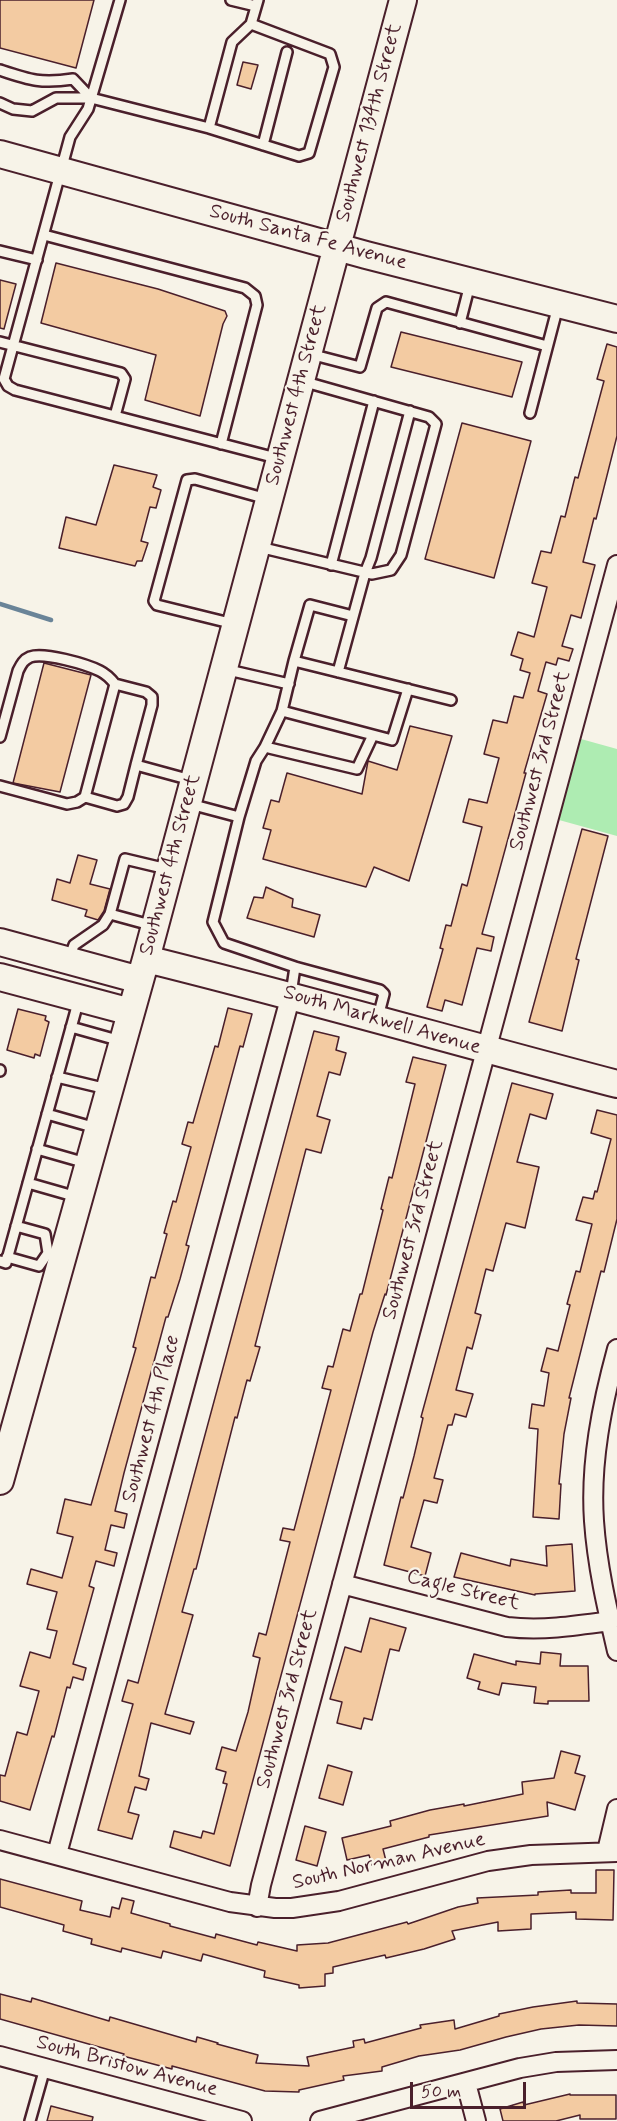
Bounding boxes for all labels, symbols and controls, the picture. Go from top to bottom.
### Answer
street label: Southwest 134th Street [331,21,409,225]
street label: South Santa Fe Avenue [206,199,410,277]
street label: Southwest 4th Street [261,302,333,488]
street label: Southwest 3rd Street [505,668,577,854]
street label: Southwest 4th Street [135,772,207,958]
street label: South Markwell Avenue [280,981,484,1061]
street label: Southwest 3rd Street [378,1137,450,1323]
street label: Southwest 4th Place [118,1332,186,1506]
street label: Cagle Street [404,1565,522,1617]
street label: Southwest 3rd Street [252,1606,324,1792]
street label: South Norman Avenue [290,1828,488,1896]
street label: South Bristow Avenue [33,2031,221,2103]
scale bar [413,2070,528,2108]
text: 50 m [421,2080,461,2104]

